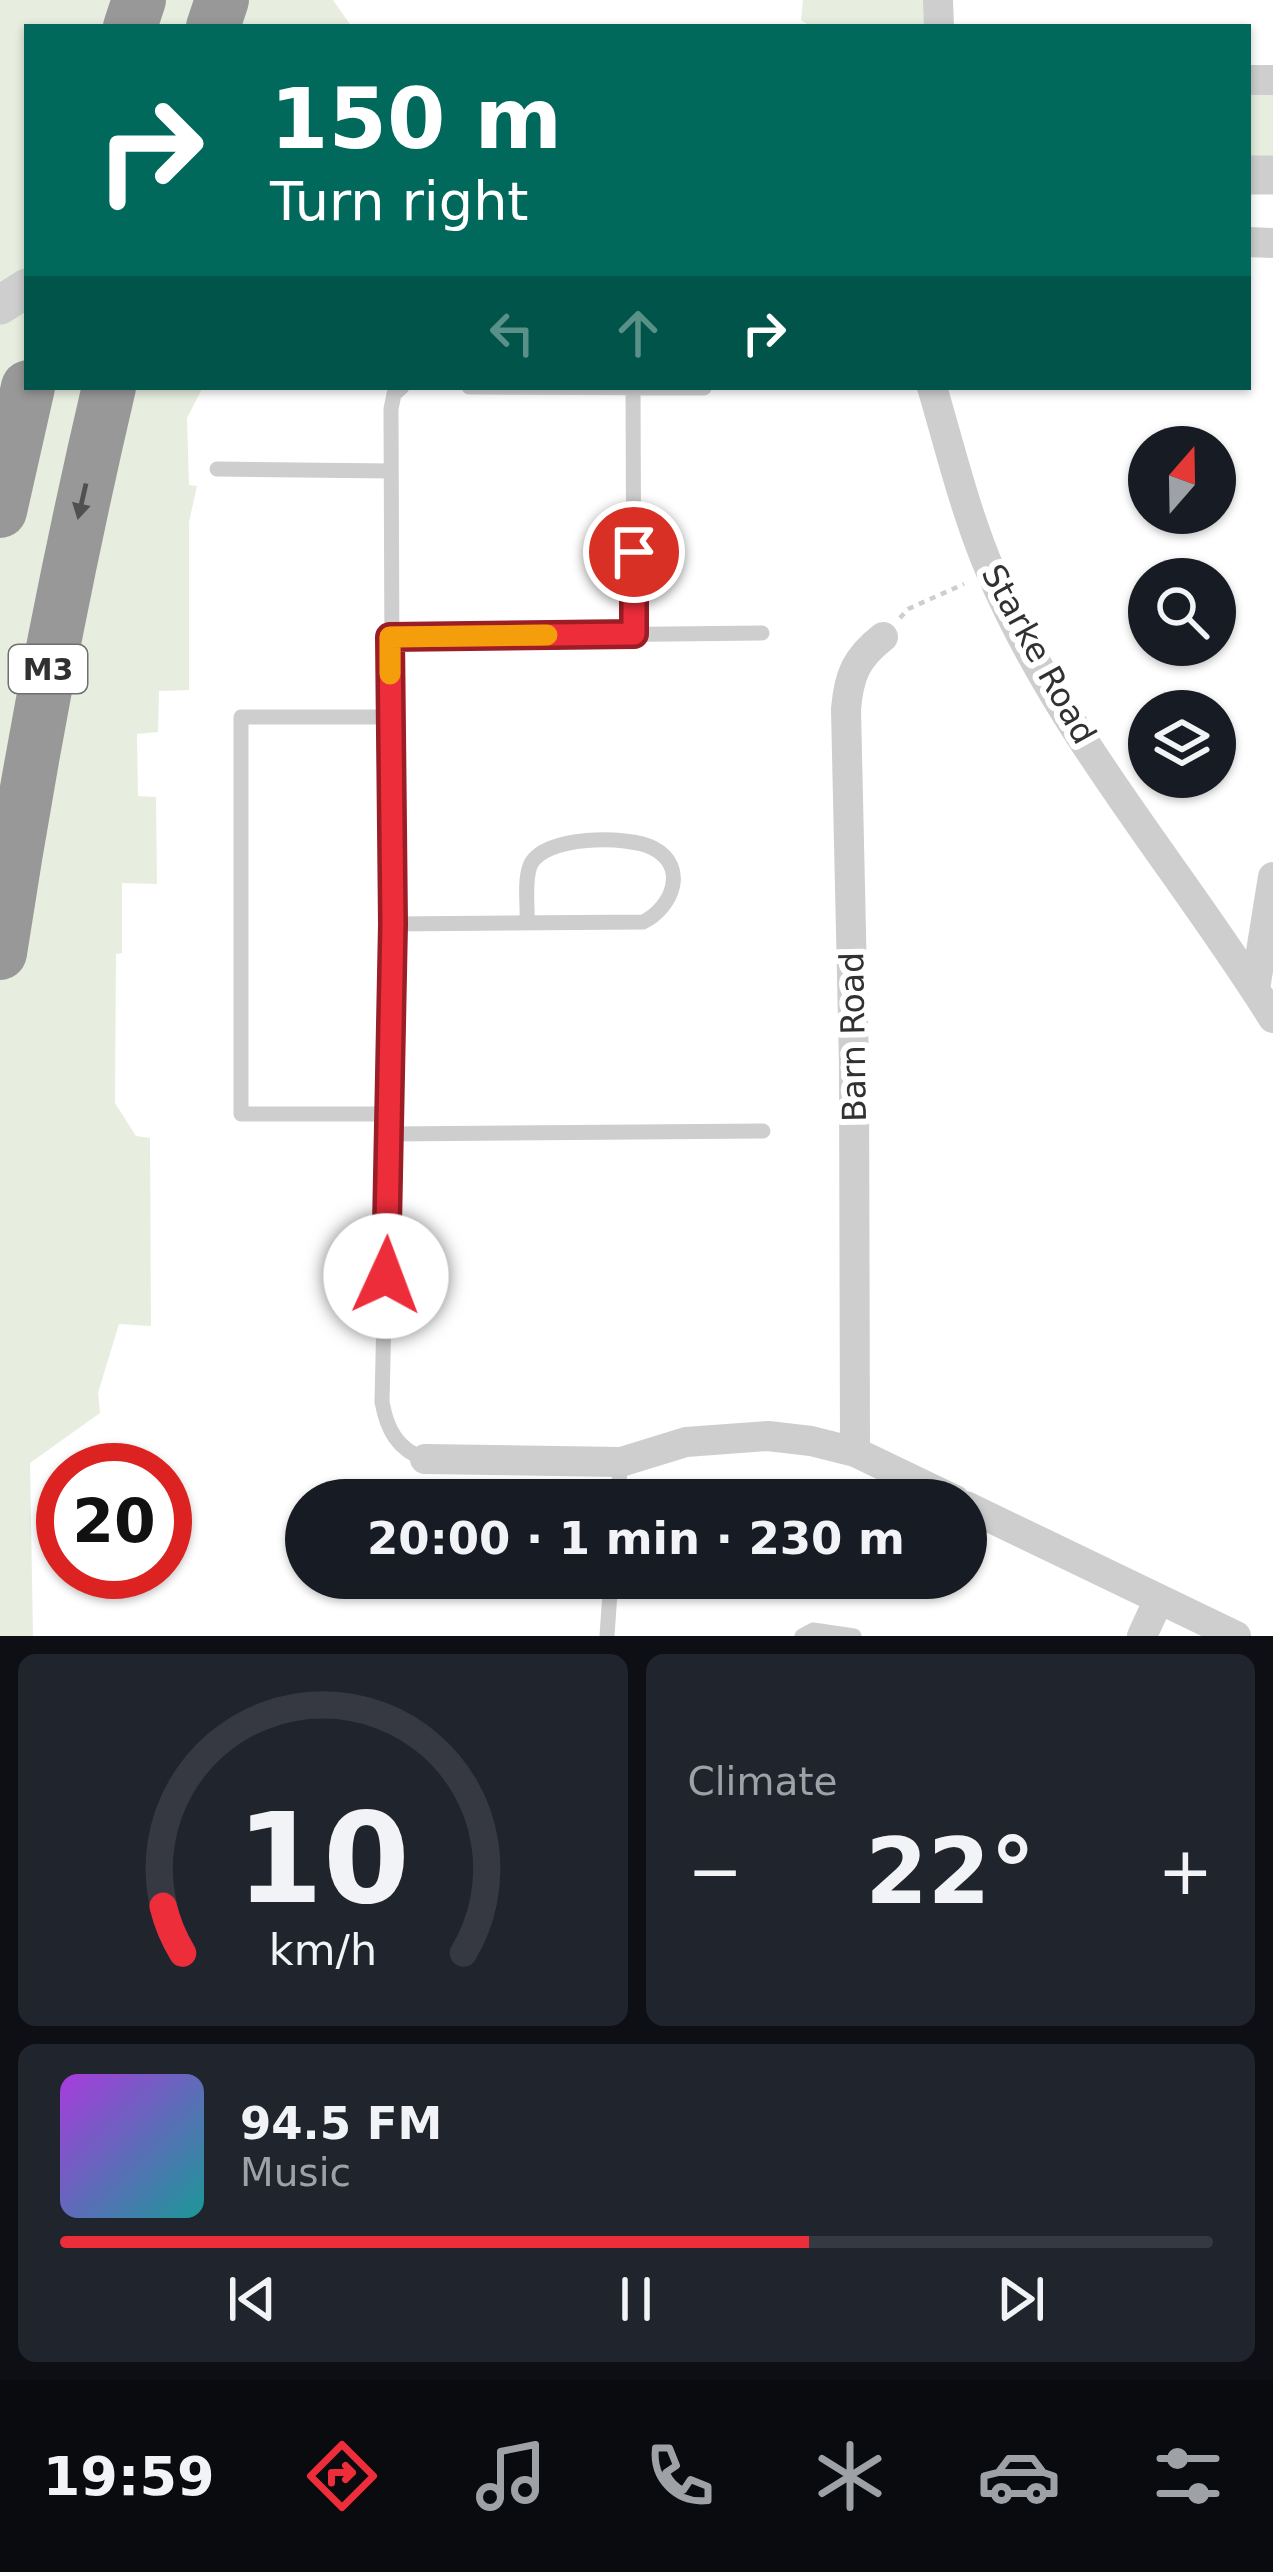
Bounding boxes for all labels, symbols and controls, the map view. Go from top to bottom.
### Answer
text: 150 m [270,70,562,168]
icon: right [72,72,228,228]
text: Turn right [270,170,529,233]
icon: left [479,300,545,366]
icon: ahead [605,300,671,366]
icon: right [731,300,797,366]
north arrow [1128,426,1236,534]
map controls [1128,426,1236,798]
one-way arrow [72,482,91,519]
pin [583,501,685,603]
icon: arrive [601,519,667,585]
street label: Starke Road [974,557,1104,751]
button: search [1128,558,1236,666]
road number: M3 [9,645,87,693]
button: layers [1128,690,1236,798]
street label: Barn Road [832,952,874,1122]
position arrow [323,1213,449,1339]
speed limit sign: 20 [36,1443,192,1599]
text: 20:00 · 1 min · 230 m [367,1512,905,1565]
text: Climate [688,1759,838,1804]
text: 10 [236,1786,410,1931]
text: 22° [865,1819,1035,1924]
text: − [688,1833,743,1910]
text: + [1158,1833,1213,1910]
text: km/h [269,1925,377,1975]
text: 94.5 FM [240,2097,442,2150]
text: Music [240,2150,351,2195]
icon: previous [219,2266,285,2332]
icon: pause [603,2266,669,2332]
icon: next [988,2266,1054,2332]
icon: directions [300,2434,384,2518]
icon: music [469,2434,553,2518]
icon: phone [638,2434,722,2518]
icon: climate [808,2434,892,2518]
icon: car [977,2434,1061,2518]
icon: filters [1146,2434,1230,2518]
text: 19:59 [43,2445,215,2508]

